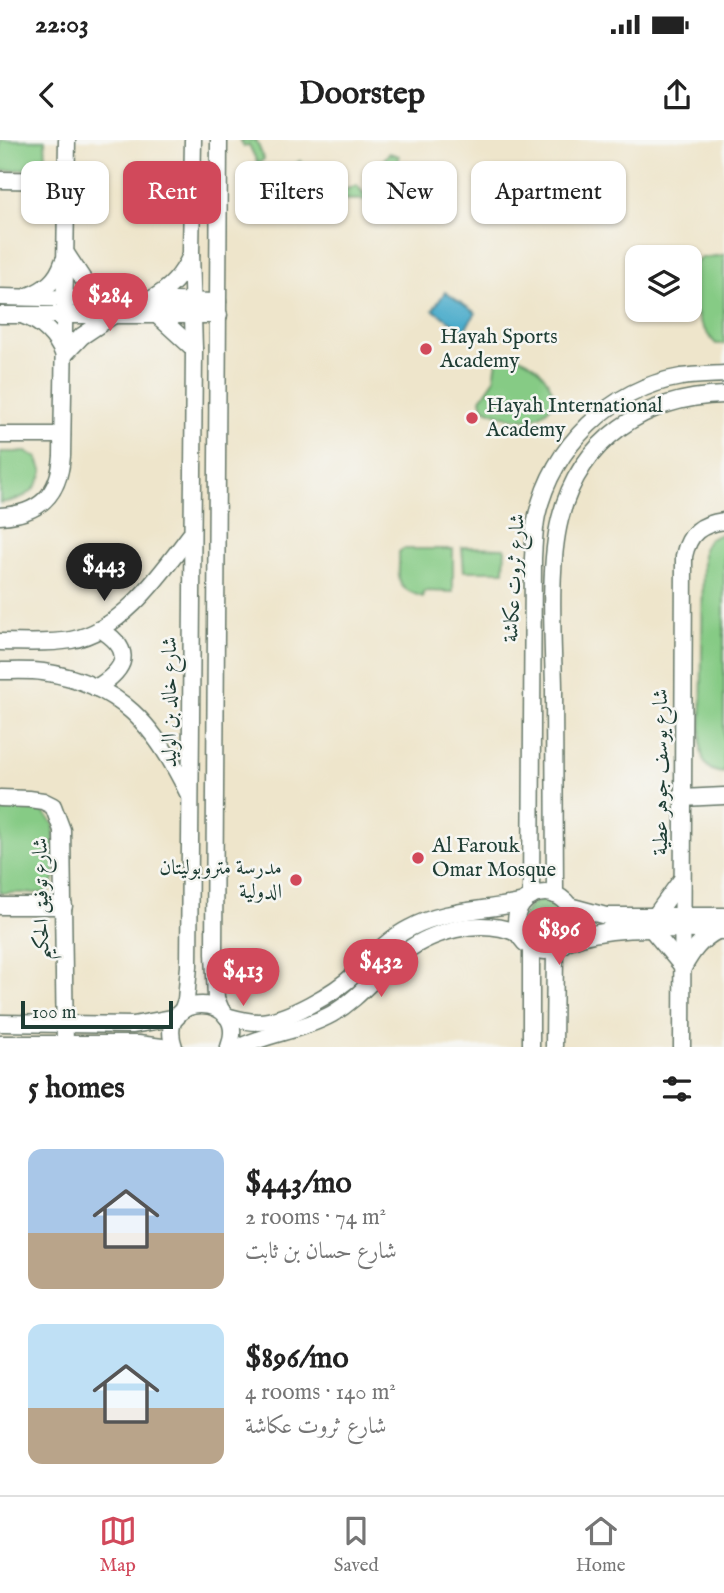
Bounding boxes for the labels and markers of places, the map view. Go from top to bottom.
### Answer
pin: $284 [69,274,151,333]
place label: Hayah Sports Academy [439,324,558,375]
marker: Hayah Sports Academy [418,341,434,357]
place label: Hayah International Academy [485,393,663,444]
marker: Hayah International Academy [464,410,480,426]
pin: $443 [63,544,145,603]
place label: Al Farouk Omar Mosque [431,833,556,884]
marker: Al Farouk Omar Mosque [410,850,426,866]
place label: مدرسة متروبوليتان الدولية [159,855,282,906]
marker: مدرسة متروبوليتان الدولية [288,872,304,888]
pin: $896 [518,908,600,967]
pin: $432 [340,940,422,999]
pin: $413 [202,948,284,1008]

